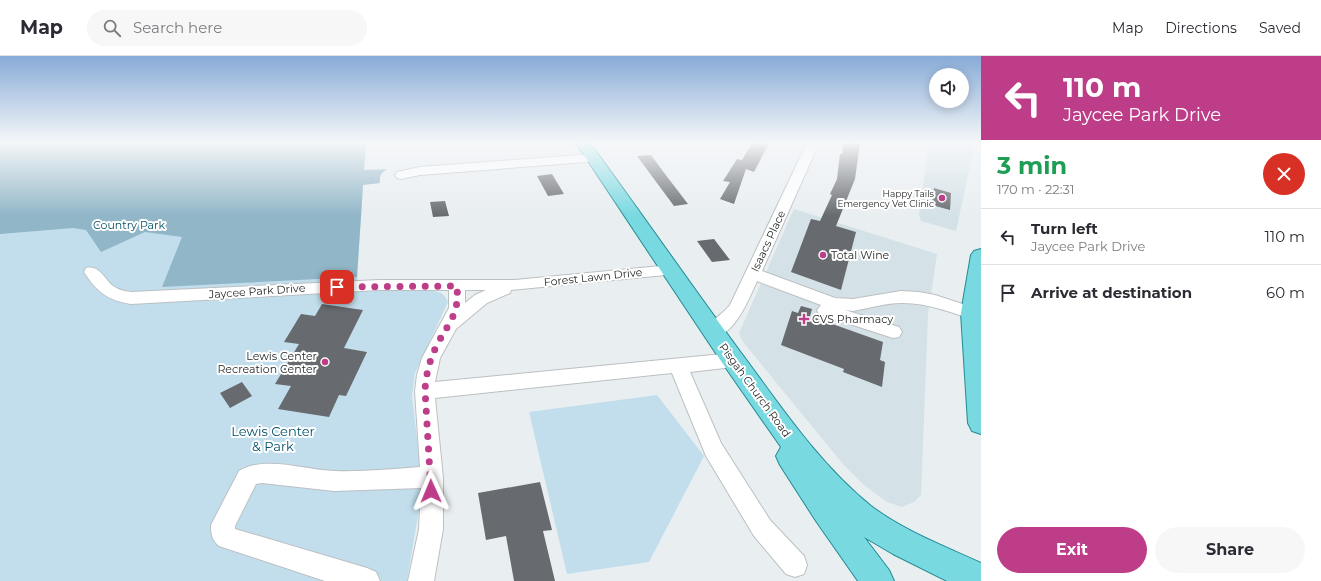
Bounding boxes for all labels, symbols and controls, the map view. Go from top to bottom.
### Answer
search box [87,10,367,46]
text: Map [20,16,63,39]
icon: search [101,17,123,39]
text: Search here [133,18,222,37]
text: Map [1112,19,1143,37]
text: Directions [1165,19,1237,37]
text: Saved [1259,19,1301,37]
map controls [929,68,969,108]
button: sound [929,68,969,108]
text: 110 m [1063,70,1141,104]
icon: left [997,72,1049,124]
text: Jaycee Park Drive [1063,104,1221,126]
text: 3 min [997,151,1067,180]
button: close [1263,153,1305,195]
text: 170 m · 22:31 [997,181,1075,197]
place label: Happy Tails Emergency Vet Clinic [838,188,935,209]
marker: Happy Tails Emergency Vet Clinic [937,193,947,203]
street label: Isaacs Place [748,208,788,274]
park label: Country Park [93,218,165,232]
text: Turn left [1031,219,1098,238]
icon: left [997,226,1019,248]
text: 110 m [1264,227,1305,246]
text: Jaycee Park Drive [1031,238,1145,254]
place label: Total Wine [831,248,890,262]
marker: Total Wine [818,250,828,260]
street label: Forest Lawn Drive [543,265,643,289]
pin [320,270,354,304]
icon: arrive [326,276,348,298]
street label: Jaycee Park Drive [207,281,306,301]
icon: arrive [997,282,1019,304]
text: Arrive at destination [1031,283,1192,302]
text: 60 m [1266,283,1305,302]
place label: CVS Pharmacy [812,312,893,326]
marker: CVS Pharmacy [799,314,809,324]
street label: Pisgah Church Road [716,340,794,440]
place label: Lewis Center Recreation Center [217,349,317,376]
marker: Lewis Center Recreation Center [320,357,330,367]
park label: Lewis Center & Park [231,423,315,454]
position arrow [410,470,452,512]
button: Exit [997,527,1147,573]
button: Share [1155,527,1305,573]

